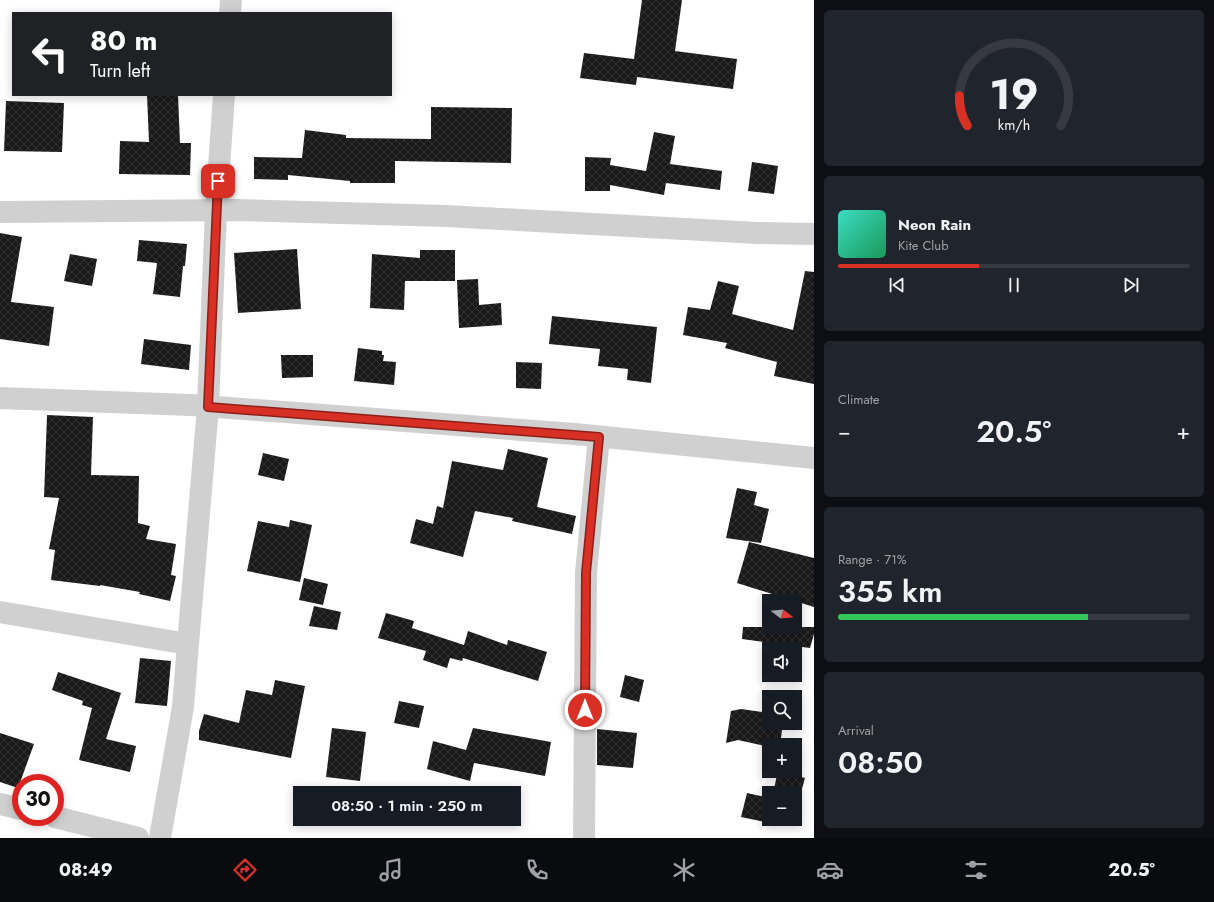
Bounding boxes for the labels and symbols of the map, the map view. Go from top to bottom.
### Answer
pin [201,164,235,198]
north arrow [762,594,802,634]
position arrow [564,689,606,731]
speed limit sign: 30 [12,774,64,826]

